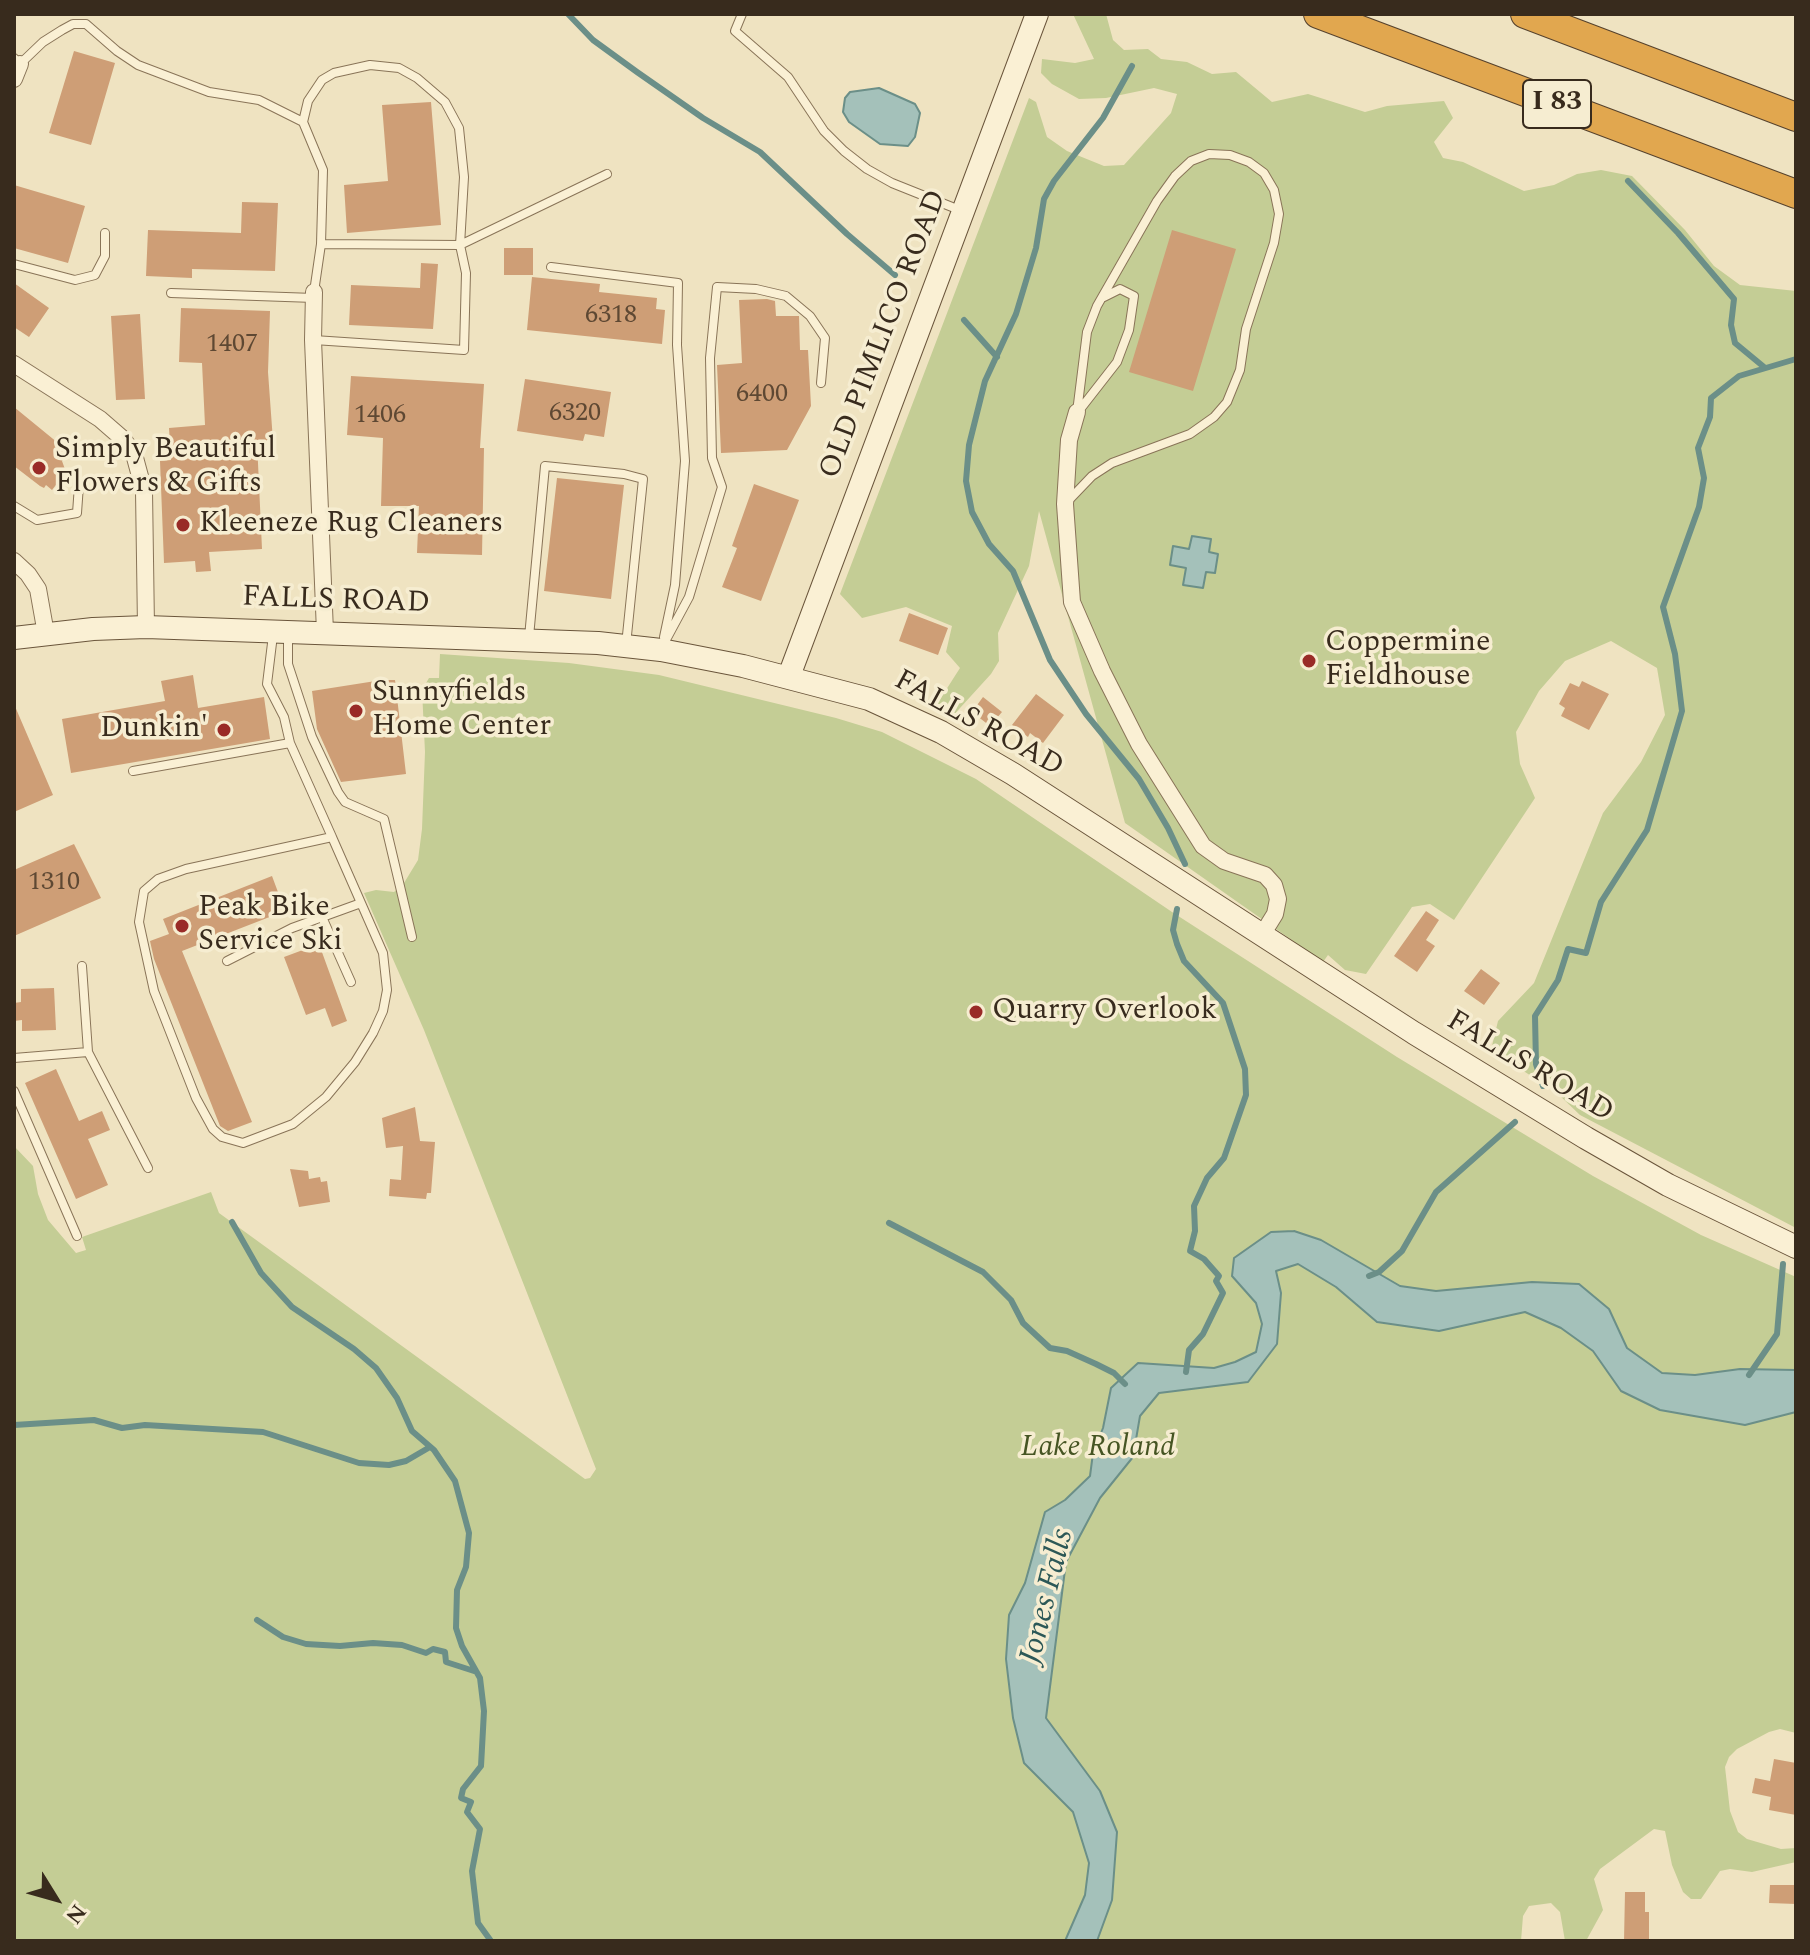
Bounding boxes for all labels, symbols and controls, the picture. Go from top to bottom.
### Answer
road number: I 83 [1523,80,1591,128]
street label: OLD PIMLICO ROAD [813,186,957,484]
house number: 6318 [585,301,637,333]
house number: 1407 [206,330,258,362]
house number: 6400 [736,380,788,412]
house number: 6320 [549,399,601,431]
house number: 1406 [354,401,406,433]
place label: Simply Beautiful Flowers & Gifts [55,433,276,504]
marker: Simply Beautiful Flowers & Gifts [30,459,48,477]
place label: Kleeneze Rug Cleaners [199,507,503,543]
marker: Kleeneze Rug Cleaners [174,516,192,534]
street label: FALLS ROAD [241,581,431,623]
place label: Coppermine Fieldhouse [1325,626,1491,696]
marker: Coppermine Fieldhouse [1300,652,1318,670]
street label: FALLS ROAD [887,664,1069,786]
place label: Sunnyfields Home Center [372,676,551,746]
marker: Sunnyfields Home Center [347,702,365,720]
place label: Dunkin' [100,712,208,748]
marker: Dunkin' [215,721,233,739]
house number: 1310 [28,868,80,900]
place label: Peak Bike Service Ski [198,891,343,962]
marker: Peak Bike Service Ski [173,917,191,935]
place label: Quarry Overlook [992,994,1217,1030]
marker: Quarry Overlook [967,1003,985,1021]
street label: FALLS ROAD [1439,1004,1619,1132]
park label: Lake Roland [1021,1431,1175,1467]
water label: Jones Falls [1014,1526,1084,1668]
north arrow [16,1859,96,1939]
text: N [57,1897,94,1931]

